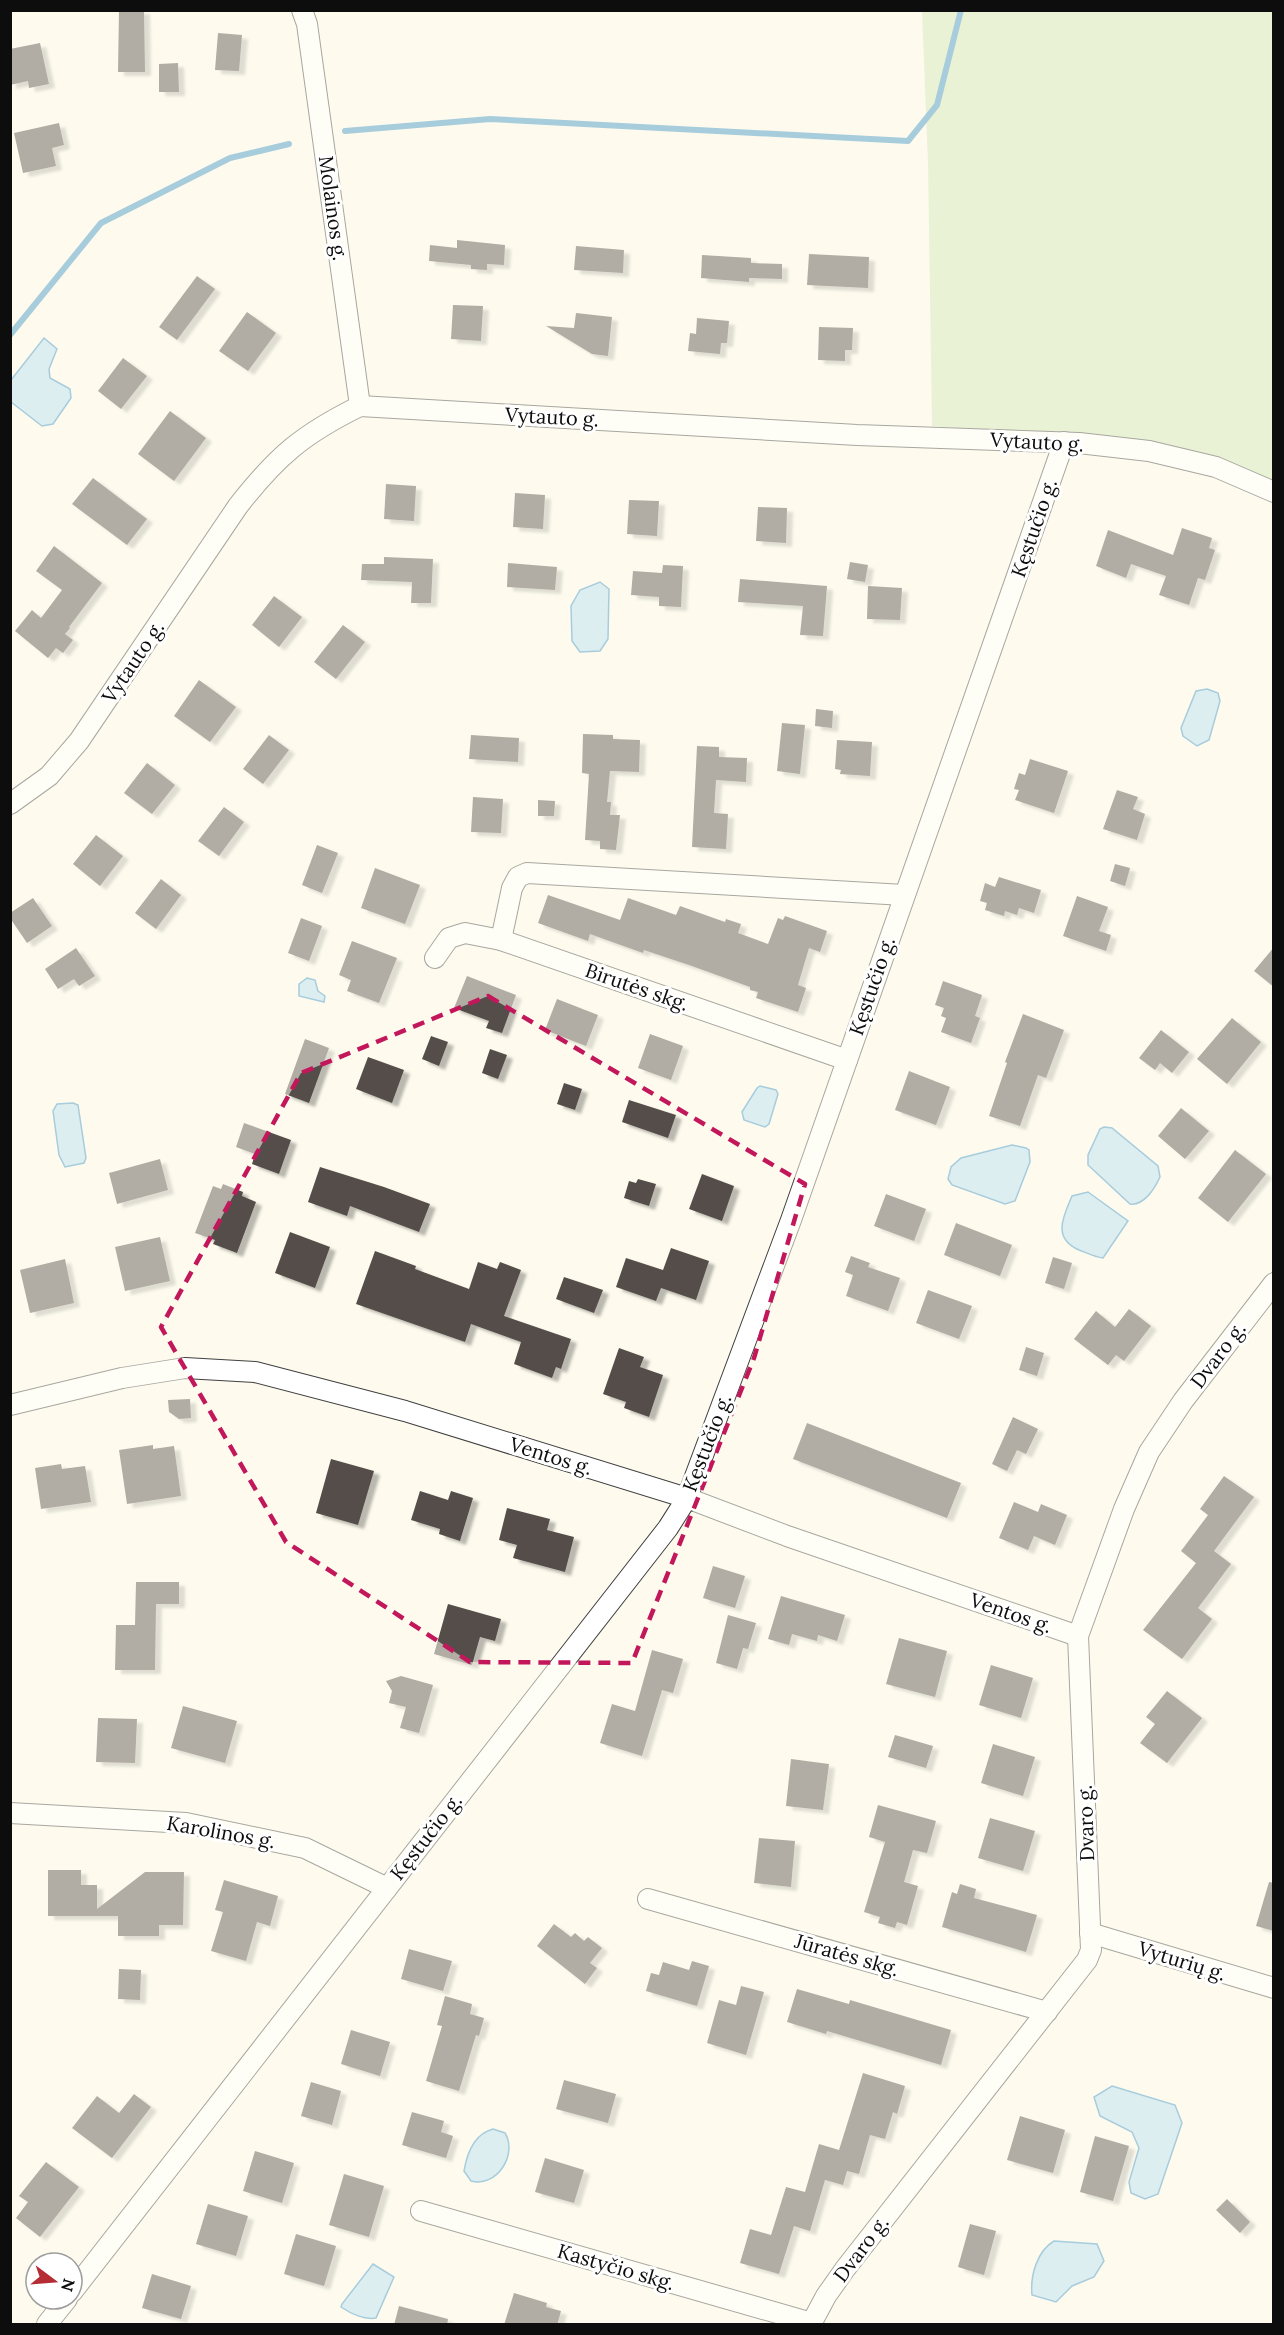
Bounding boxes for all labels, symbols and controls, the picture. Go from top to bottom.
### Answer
street label: Molainos g. [314,154,353,262]
street label: Vytauto g. [503,402,600,431]
street label: Vytauto g. [988,427,1085,456]
street label: Kęstučio g. [1005,475,1062,580]
street label: Vytauto g. [95,616,169,708]
street label: Kęstučio g. [843,933,900,1038]
street label: Birutės skg. [582,957,692,1016]
street label: Dvaro g. [1185,1317,1251,1393]
street label: Kęstučio g. [677,1391,737,1495]
street label: Ventos g. [506,1431,595,1480]
street label: Ventos g. [966,1587,1055,1638]
street label: Dvaro g. [1072,1784,1099,1862]
street label: Kęstučio g. [384,1789,467,1885]
street label: Karolinos g. [165,1810,277,1853]
street label: Jūratės skg. [791,1927,902,1981]
street label: Vyturių g. [1134,1935,1229,1986]
street label: Dvaro g. [828,2211,894,2287]
street label: Kastyčio skg. [555,2238,678,2295]
north arrow [24,2251,84,2311]
text: N [57,2276,80,2294]

